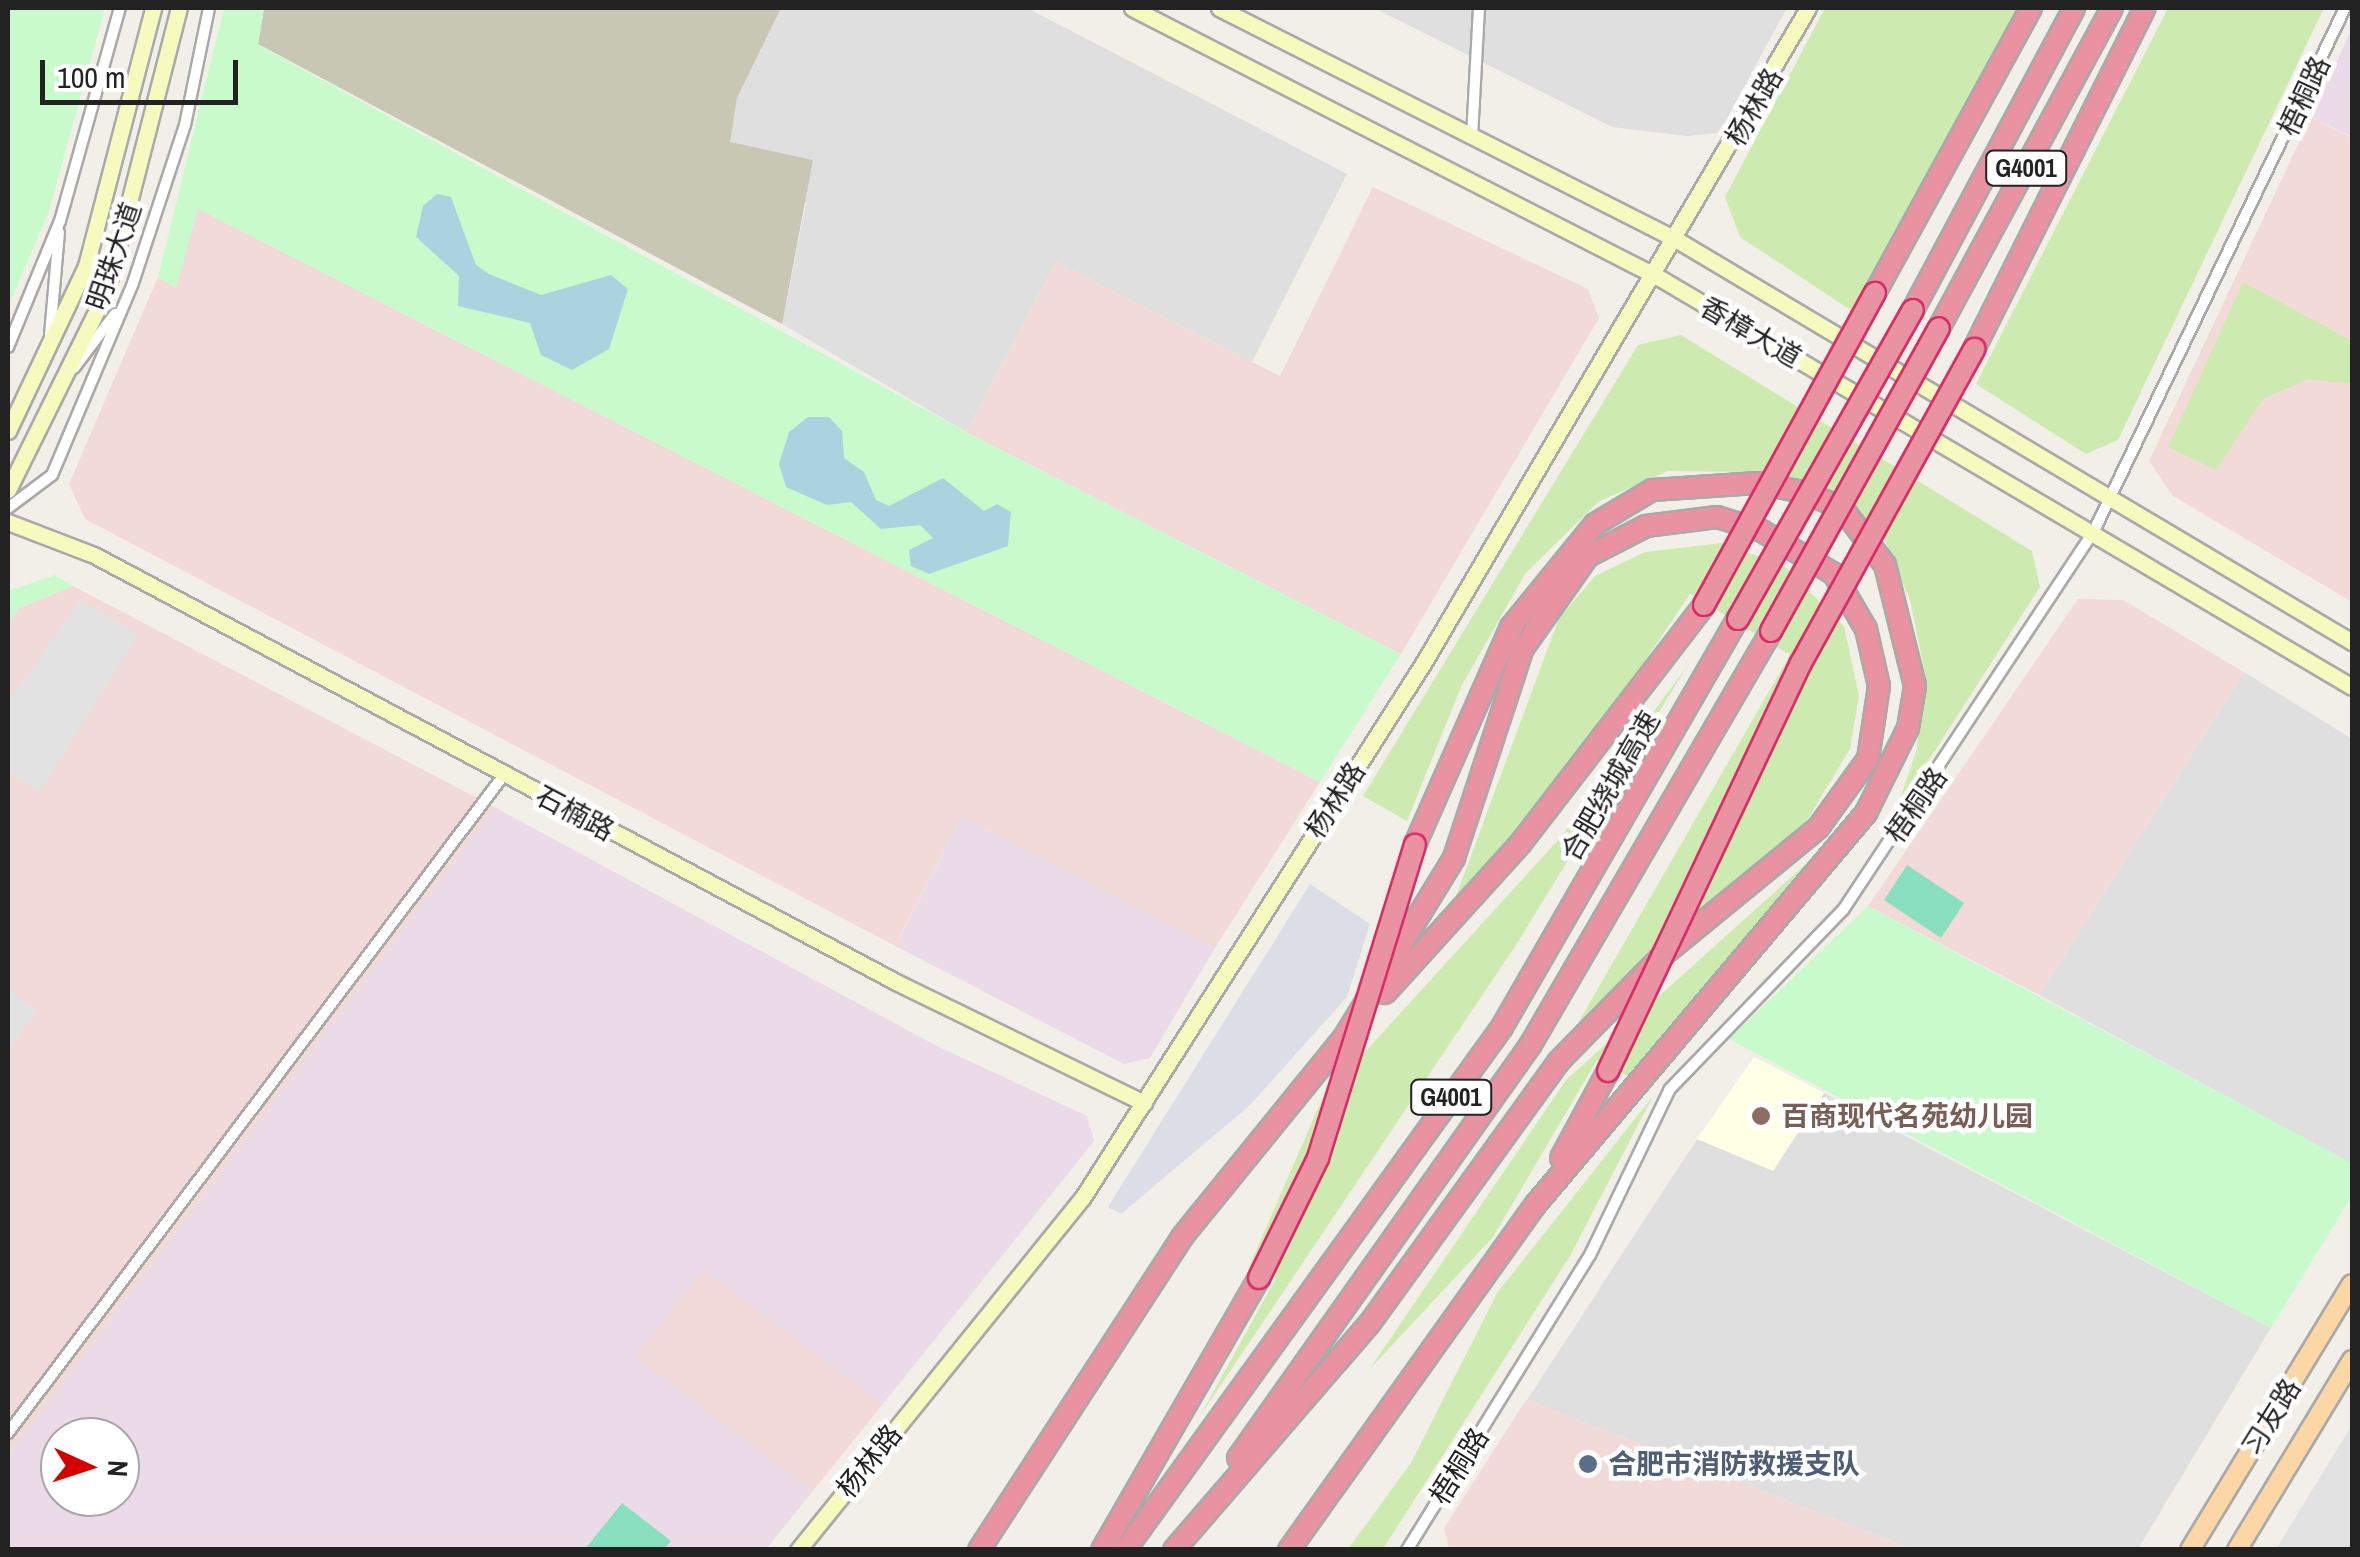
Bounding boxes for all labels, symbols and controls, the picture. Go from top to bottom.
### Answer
scale bar [45,40,242,102]
street label: 梧桐路 [2271,51,2337,141]
text: 100 m [57,57,125,97]
street label: 杨林路 [1718,62,1790,152]
road number: G4001 [1984,148,2068,188]
street label: 明珠大道 [80,198,148,314]
street label: 香樟大道 [1694,289,1808,375]
street label: 合肥绕城高速 [1553,705,1667,867]
street label: 杨林路 [1298,756,1372,844]
street label: 梧桐路 [1878,761,1954,849]
street label: 石楠路 [530,778,620,848]
road number: G4001 [1408,1077,1494,1117]
place label: 百商现代名苑幼儿园 [1781,1099,2033,1133]
marker: 百商现代名苑幼儿园 [1750,1105,1772,1127]
street label: 习友路 [2234,1372,2308,1462]
north arrow [40,1417,140,1517]
street label: 杨林路 [830,1418,908,1504]
street label: 梧桐路 [1422,1421,1496,1511]
place label: 合肥市消防救援支队 [1608,1447,1860,1481]
marker: 合肥市消防救援支队 [1577,1453,1599,1475]
text: N [99,1459,137,1478]

